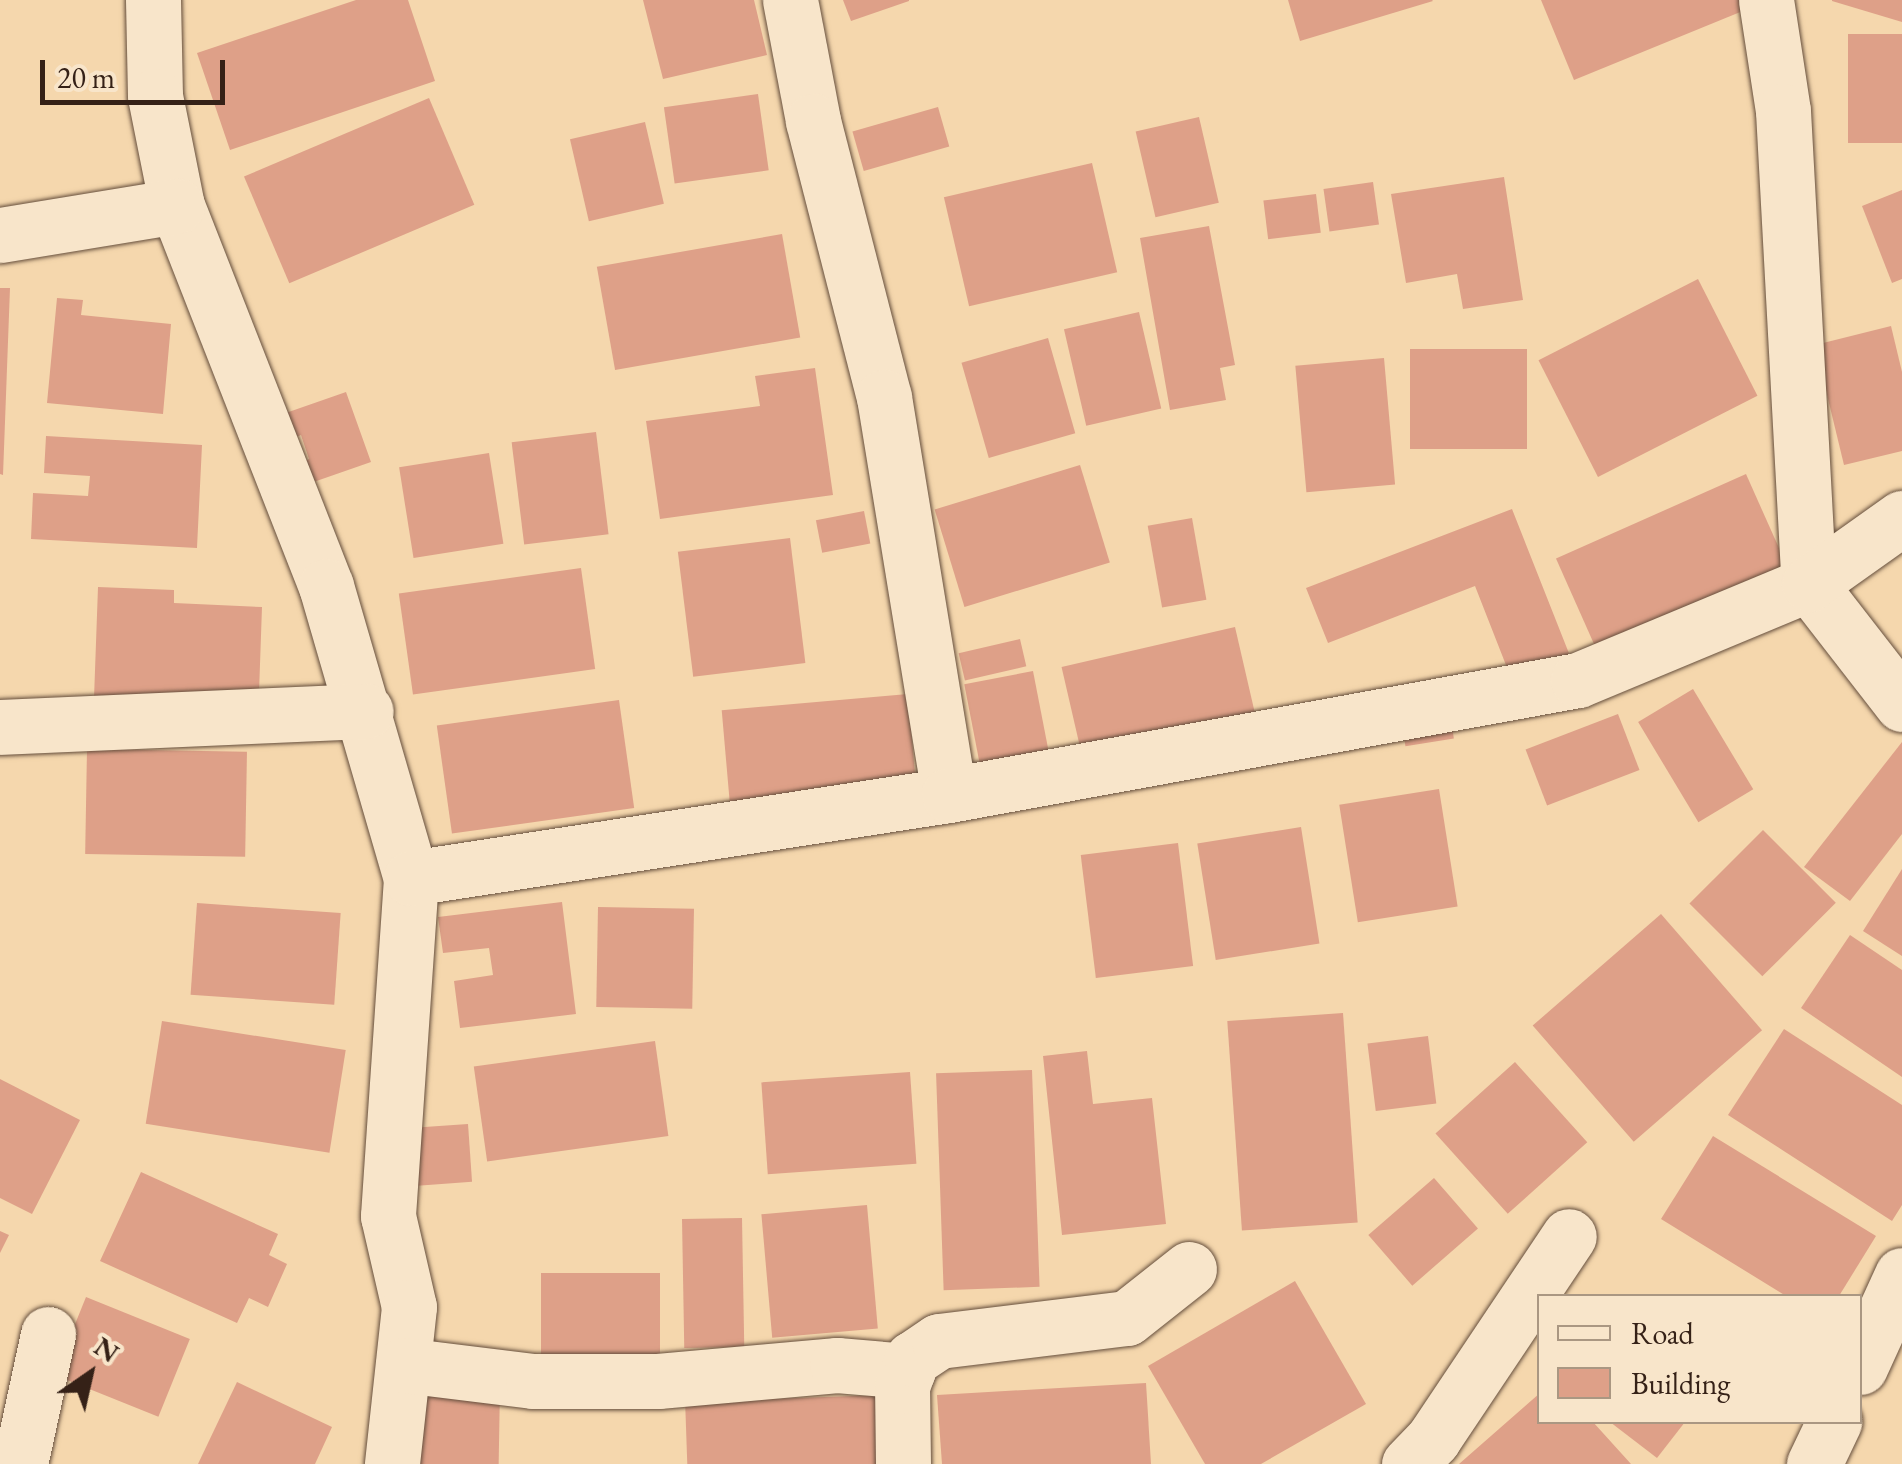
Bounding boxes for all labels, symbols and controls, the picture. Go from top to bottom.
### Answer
scale bar [45,40,230,102]
text: 20 m [57,58,115,97]
legend [1537,1294,1862,1424]
text: Road [1631,1314,1694,1353]
north arrow [40,1324,140,1424]
text: N [87,1328,126,1370]
text: Building [1631,1364,1730,1403]

